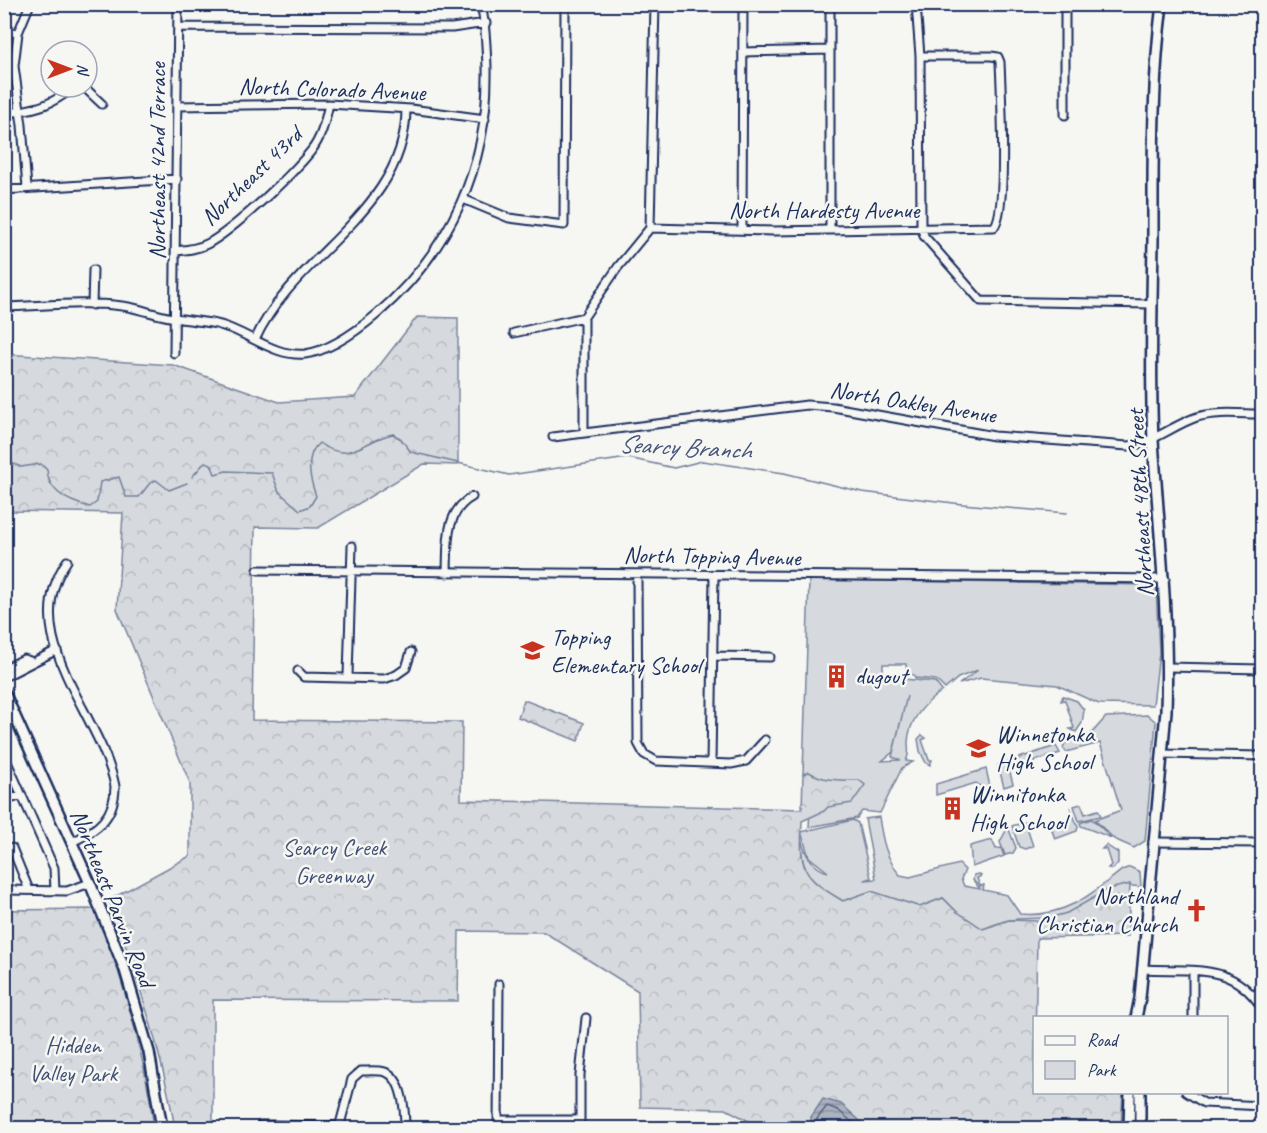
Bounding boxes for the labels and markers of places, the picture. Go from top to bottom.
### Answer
place label: Topping Elementary School [551,622,705,680]
school or university icon: Topping Elementary School [520,638,546,664]
place label: dugout [855,661,910,691]
building icon: dugout [824,663,850,689]
place label: Winnetonka High School [996,719,1096,777]
school or university icon: Winnetonka High School [965,735,991,761]
place label: Winnitonka High School [970,779,1070,837]
building icon: Winnitonka High School [939,795,965,821]
place label: Northland Christian Church [1036,881,1182,939]
church icon: Northland Christian Church [1183,897,1209,923]

